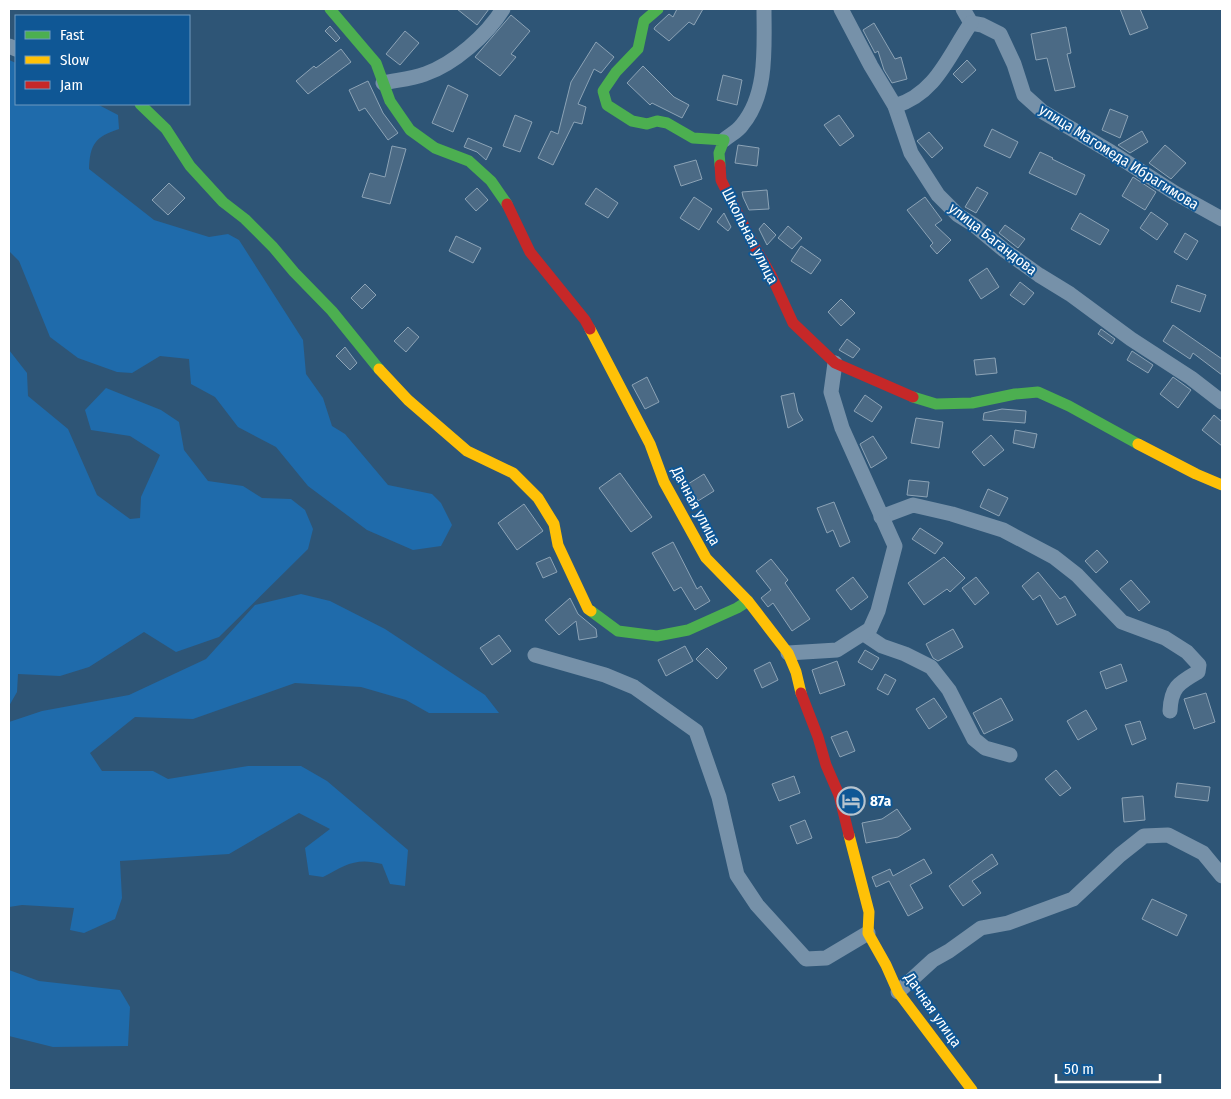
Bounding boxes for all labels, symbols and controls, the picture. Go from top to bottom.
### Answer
legend [15,15,190,105]
text: Fast [60,26,84,44]
text: Slow [60,51,89,69]
text: Jam [60,76,83,94]
street label: улица Магомеда Ибрагимова [1036,100,1202,214]
street label: Школьная улица [718,185,782,287]
street label: улица Багандова [945,199,1041,279]
street label: Дачная улица [667,462,724,549]
hotel icon: 87а [836,786,866,816]
place label: 87а [870,792,892,810]
street label: Дачная улица [900,968,965,1051]
scale bar [1056,1052,1160,1084]
text: 50 m [1064,1060,1094,1078]

